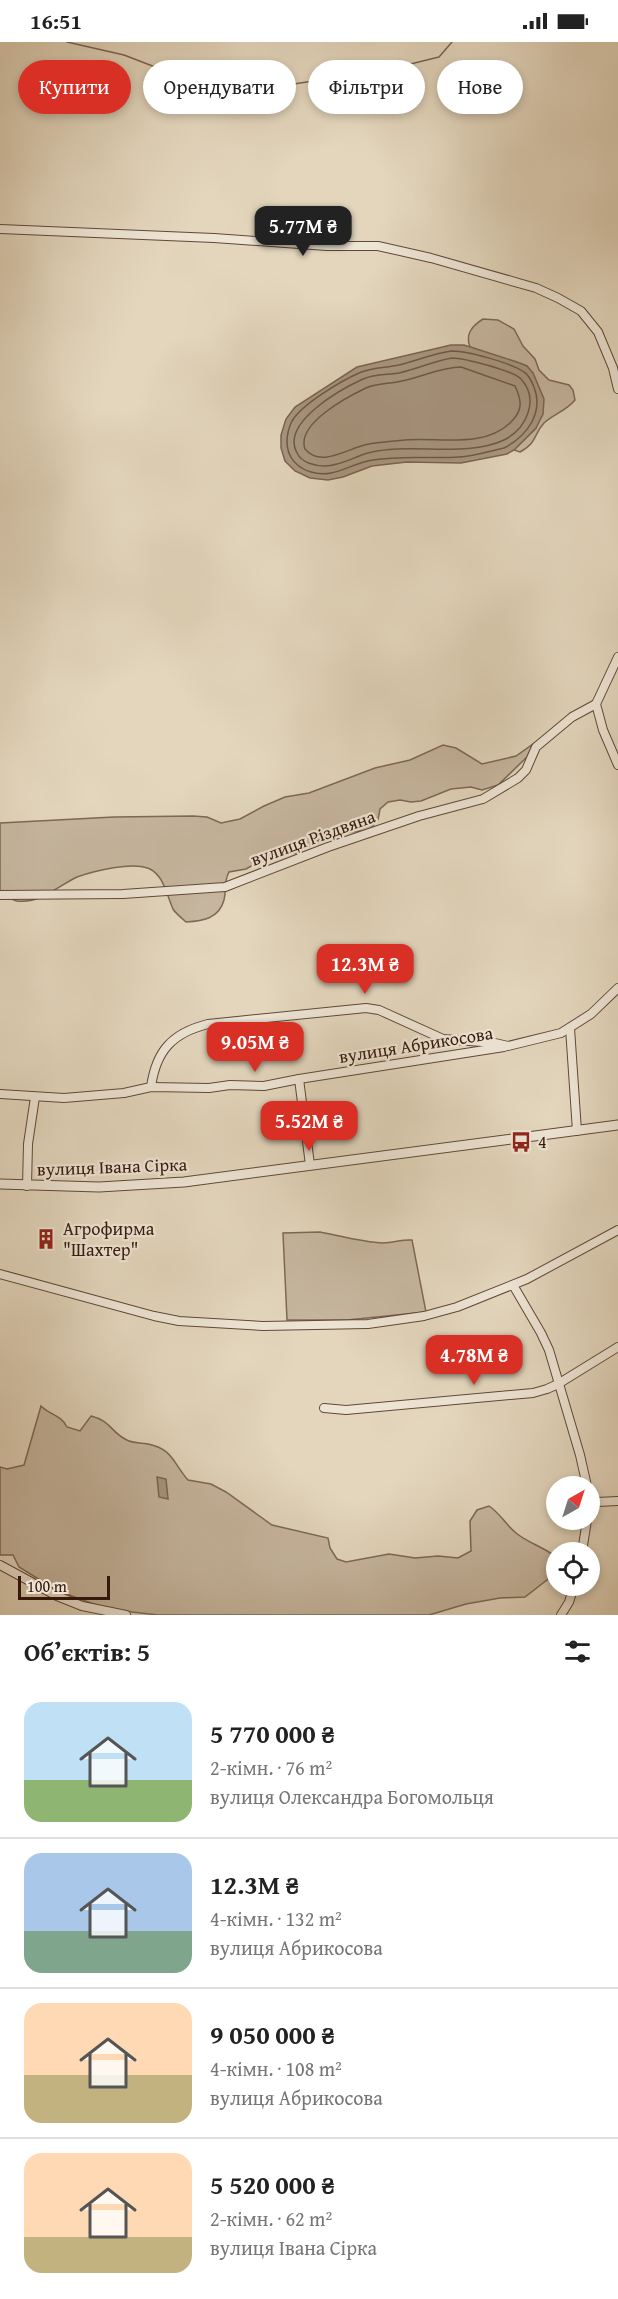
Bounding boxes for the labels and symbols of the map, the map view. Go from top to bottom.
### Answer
pin: 5.77M ₴ [248,206,358,257]
street label: вулиця Різдвяна [247,802,379,873]
pin: 12.3M ₴ [310,944,420,995]
street label: вулиця Абрикосова [337,1019,495,1070]
pin: 9.05M ₴ [200,1022,310,1073]
pin: 5.52M ₴ [254,1101,364,1152]
place label: 4 [538,1128,547,1155]
bus stop icon: 4 [509,1130,533,1154]
street label: вулиця Івана Сірка [36,1150,188,1183]
place label: Агрофирма "Шахтер" [63,1215,155,1263]
building icon: Агрофирма "Шахтер" [34,1227,58,1251]
pin: 4.78M ₴ [419,1335,529,1386]
north arrow [546,1476,600,1530]
scale bar [18,1573,110,1600]

